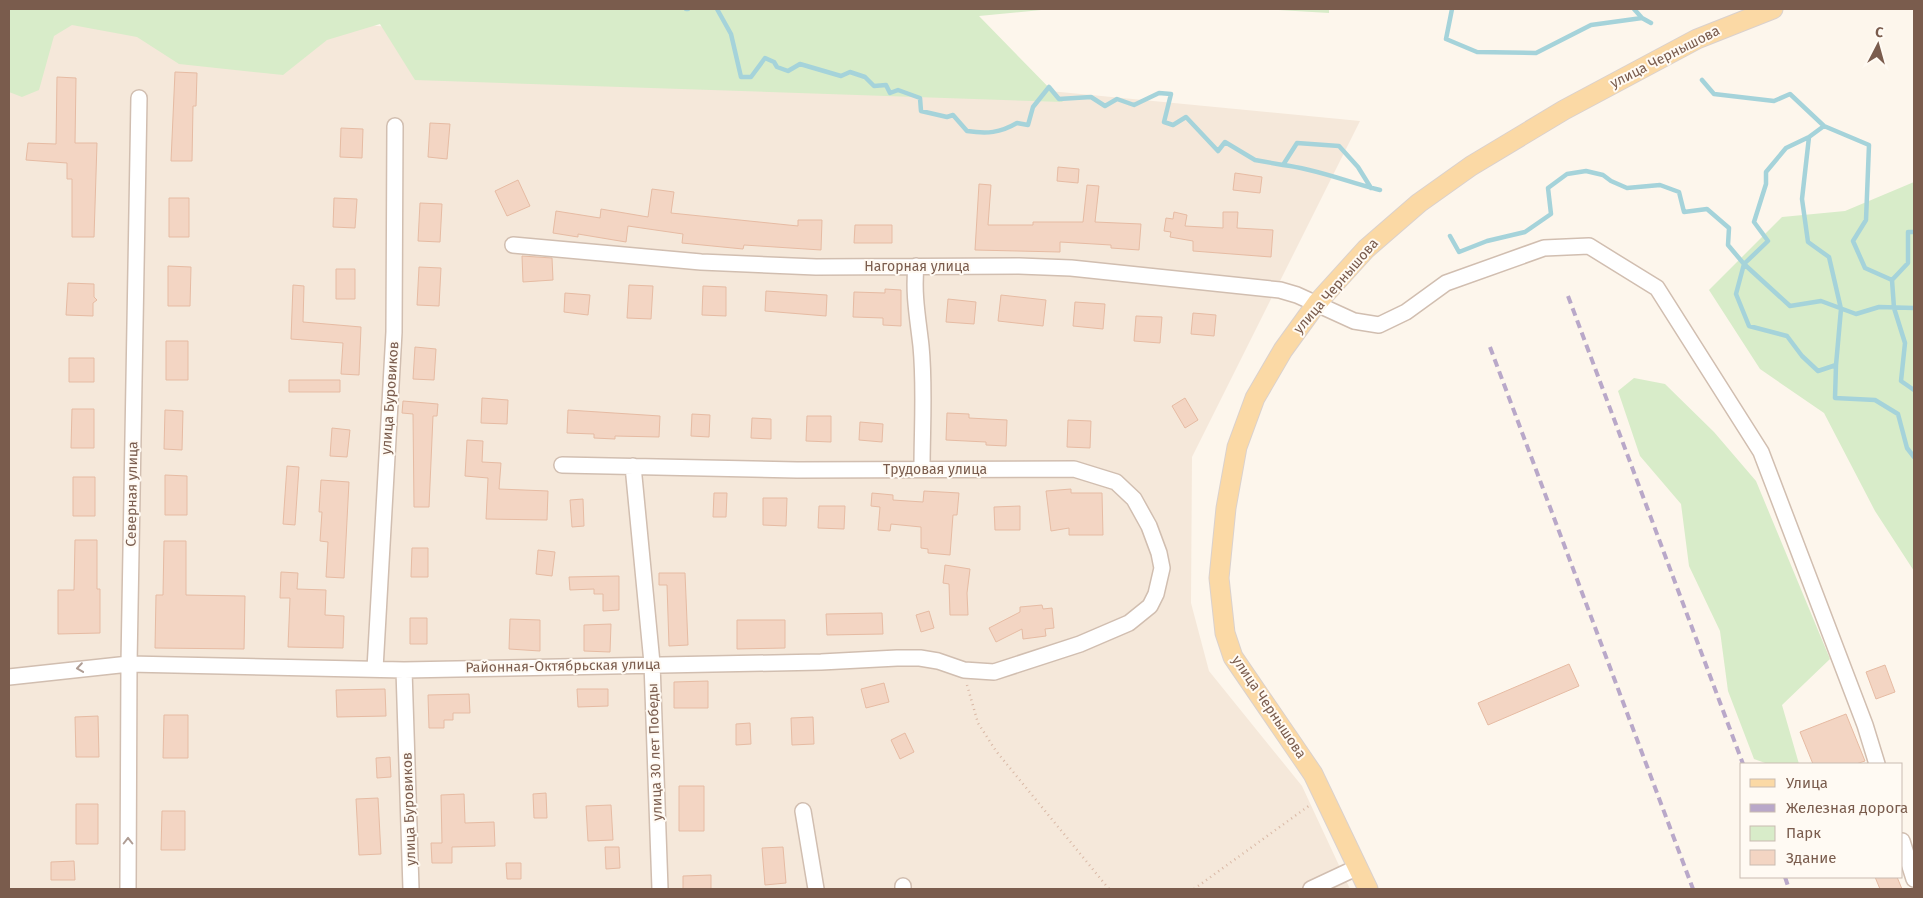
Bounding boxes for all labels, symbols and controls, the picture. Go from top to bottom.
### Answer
north arrow [1853,20,1903,70]
street label: улица Чернышова [1607,22,1723,92]
text: С [1874,24,1884,41]
street label: улица Чернышова [1290,235,1382,337]
street label: Нагорная улица [864,258,970,275]
street label: улица Буровиков [378,341,402,455]
street label: Северная улица [123,441,141,547]
street label: Трудовая улица [883,461,987,478]
street label: улица Чернышова [1228,652,1310,762]
street label: Районная-Октябрьская улица [465,656,661,676]
one-way arrow [76,662,84,673]
street label: улица 30 лет Победы [644,683,666,821]
street label: улица Буровиков [399,752,419,866]
legend [1740,763,1903,878]
text: Улица [1786,774,1828,792]
text: Железная дорога [1786,799,1908,817]
text: Парк [1786,824,1821,842]
one-way arrow [123,836,133,844]
text: Здание [1786,849,1836,867]

